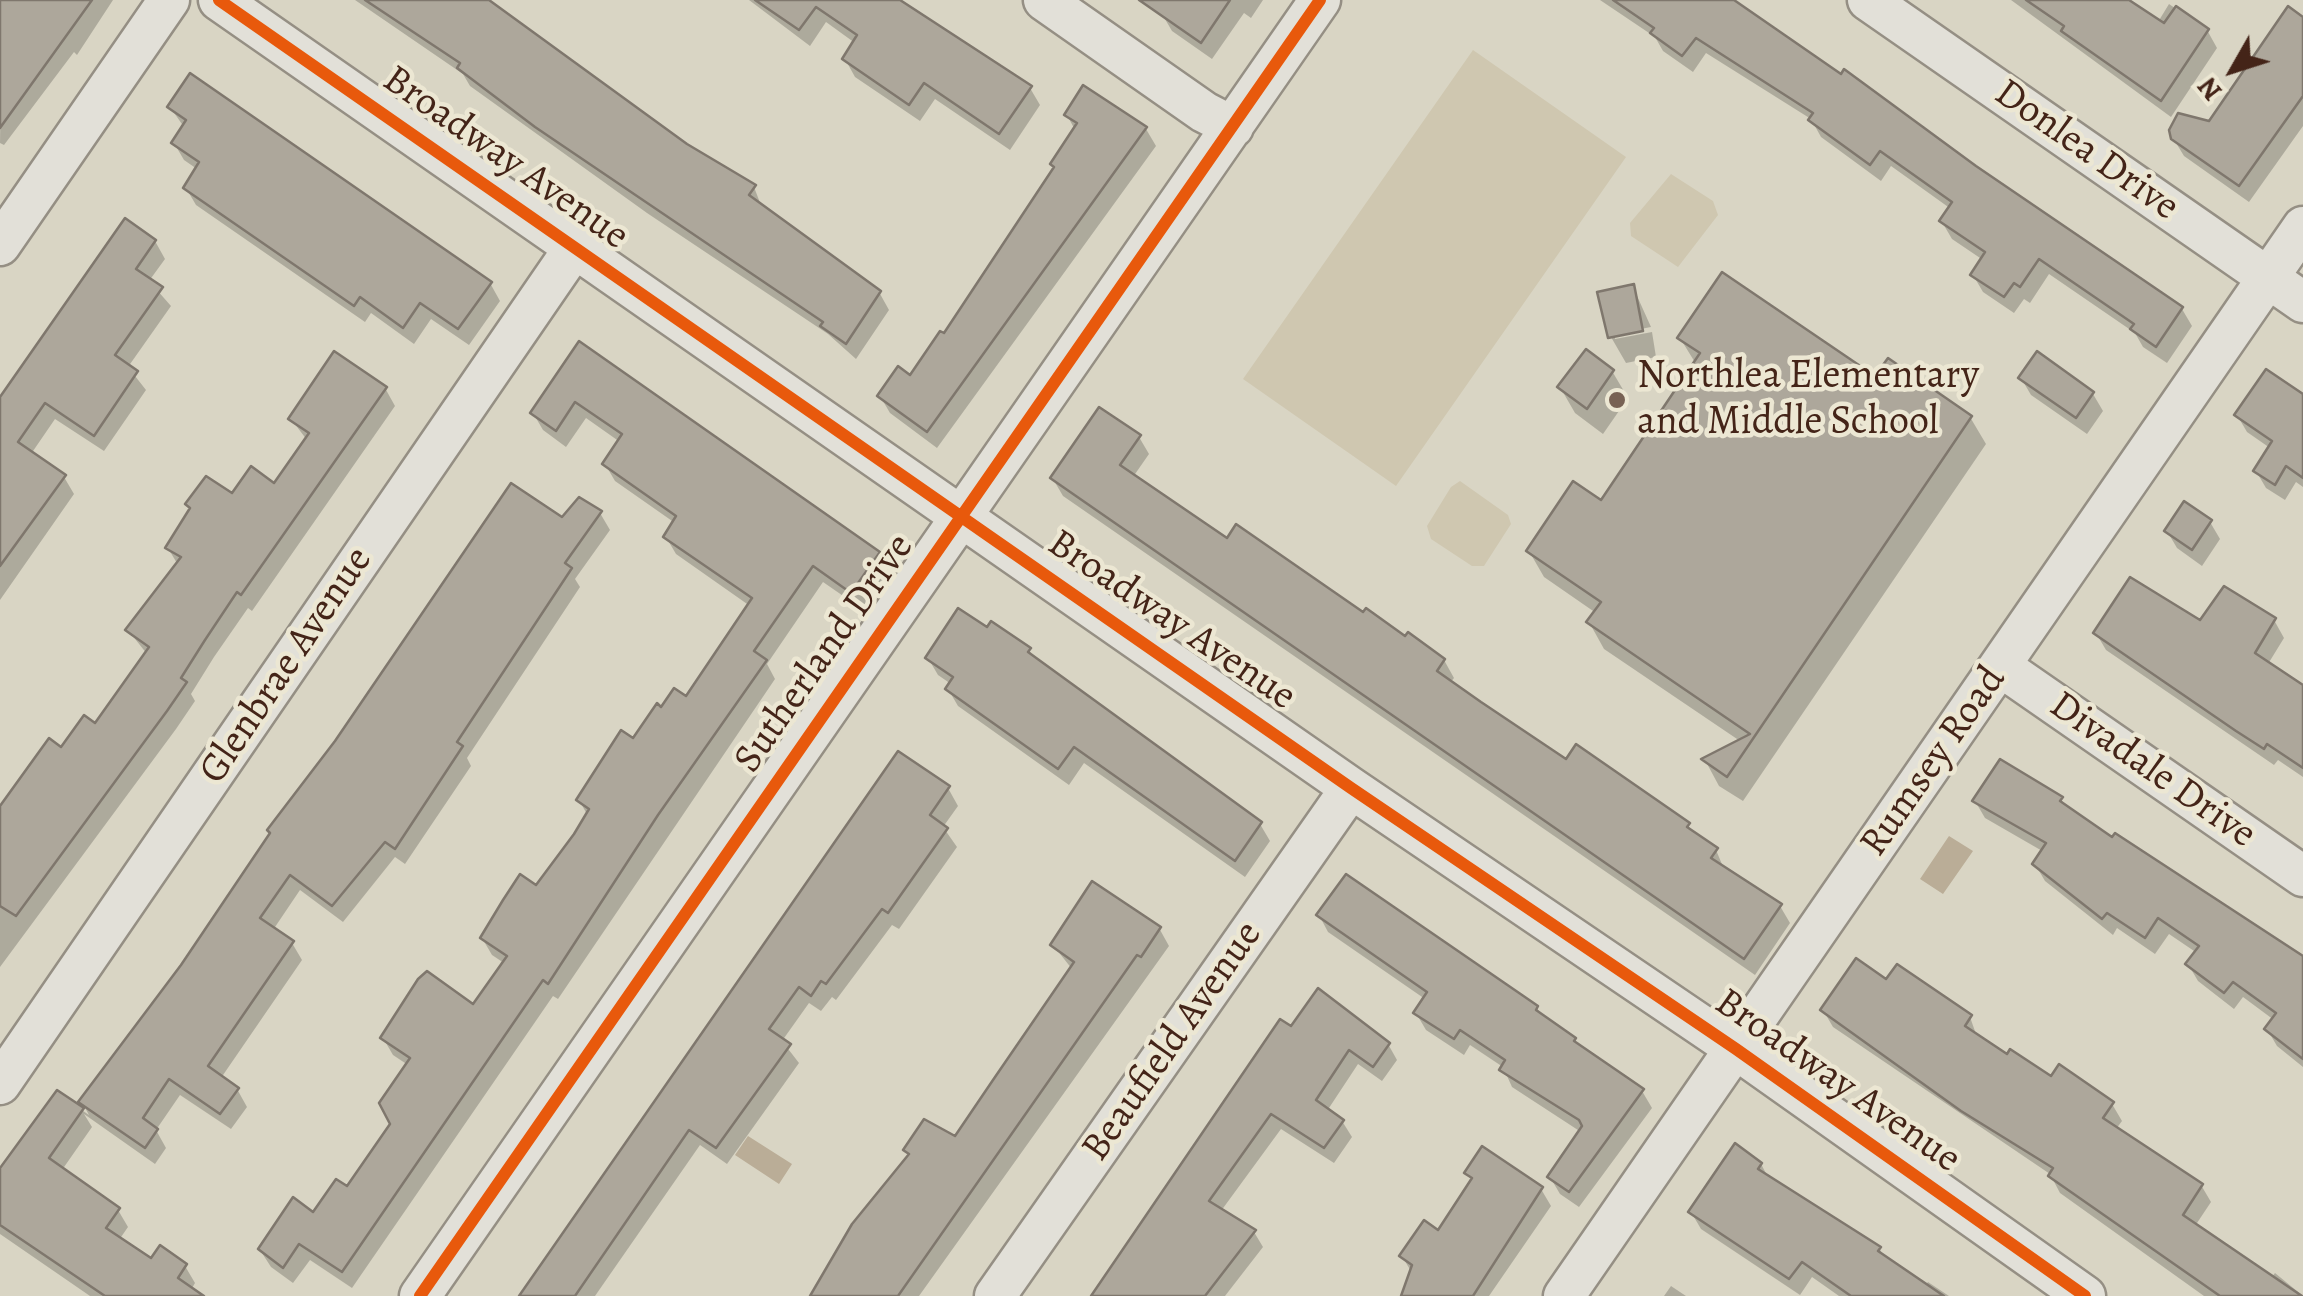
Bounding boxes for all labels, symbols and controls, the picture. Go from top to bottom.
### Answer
north arrow [2183,20,2283,120]
street label: Broadway Avenue [373,57,637,261]
text: N [2189,69,2231,109]
street label: Donlea Drive [1985,70,2187,232]
place label: Northlea Elementary and Middle School [1637,353,1979,447]
marker: Northlea Elementary and Middle School [1606,389,1628,411]
street label: Broadway Avenue [1038,520,1304,722]
street label: Sutherland Drive [725,525,925,783]
street label: Glenbrae Avenue [190,539,384,793]
street label: Rumsey Road [1851,658,2017,866]
street label: Divadale Drive [2040,682,2264,860]
street label: Beaufield Avenue [1073,913,1273,1171]
street label: Broadway Avenue [1705,980,1969,1184]

